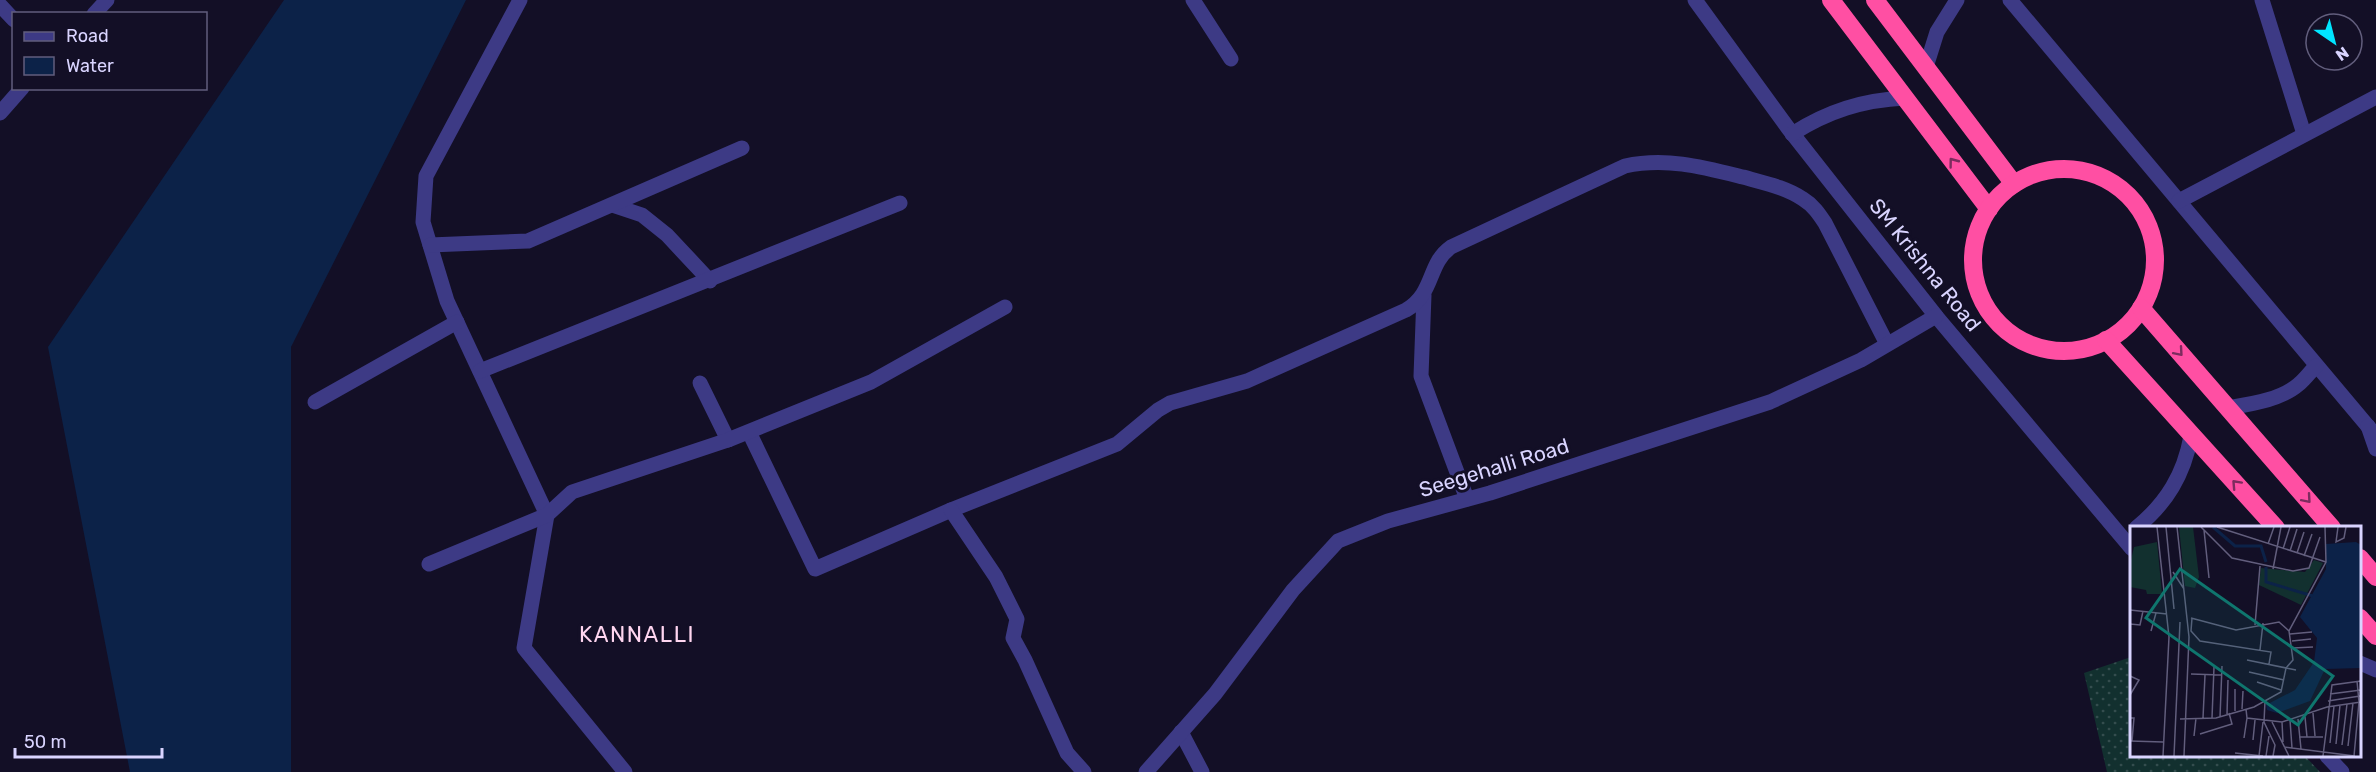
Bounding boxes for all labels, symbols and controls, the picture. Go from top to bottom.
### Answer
legend [12,12,207,90]
north arrow [2304,12,2364,72]
text: Road [66,25,109,47]
text: N [2332,43,2352,65]
text: Water [66,55,114,77]
one-way arrow [1950,158,1961,169]
street label: SM Krishna Road [1864,193,1986,336]
one-way arrow [2172,345,2183,356]
street label: Seegehalli Road [1416,433,1572,502]
one-way arrow [2232,481,2243,491]
one-way arrow [2300,492,2311,503]
inset map [2130,526,2361,757]
district label: KANNALLI [579,621,695,648]
scale bar [15,721,162,759]
text: 50 m [24,731,67,753]

